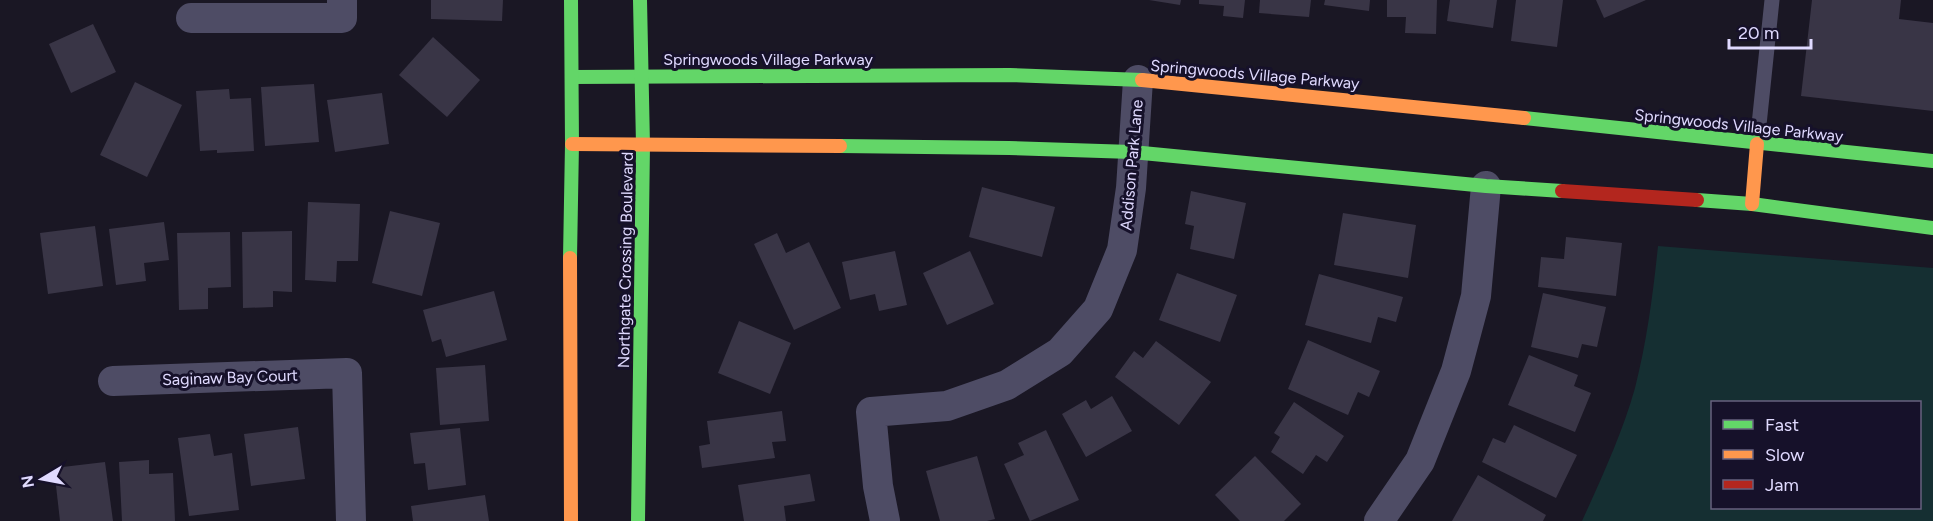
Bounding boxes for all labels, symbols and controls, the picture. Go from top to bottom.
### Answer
scale bar [1729,12,1812,50]
text: 20 m [1738,22,1779,44]
street label: Springwoods Village Parkway [663,50,873,69]
street label: Springwoods Village Parkway [1150,56,1361,93]
street label: Addison Park Lane [1116,99,1147,231]
street label: Springwoods Village Parkway [1634,105,1845,146]
street label: Northgate Crossing Boulevard [614,152,637,368]
street label: Saginaw Bay Court [162,366,298,389]
legend [1711,401,1921,509]
text: Fast [1765,414,1799,436]
text: Slow [1765,444,1804,466]
north arrow [12,449,72,509]
text: N [17,474,38,489]
text: Jam [1765,474,1799,496]

